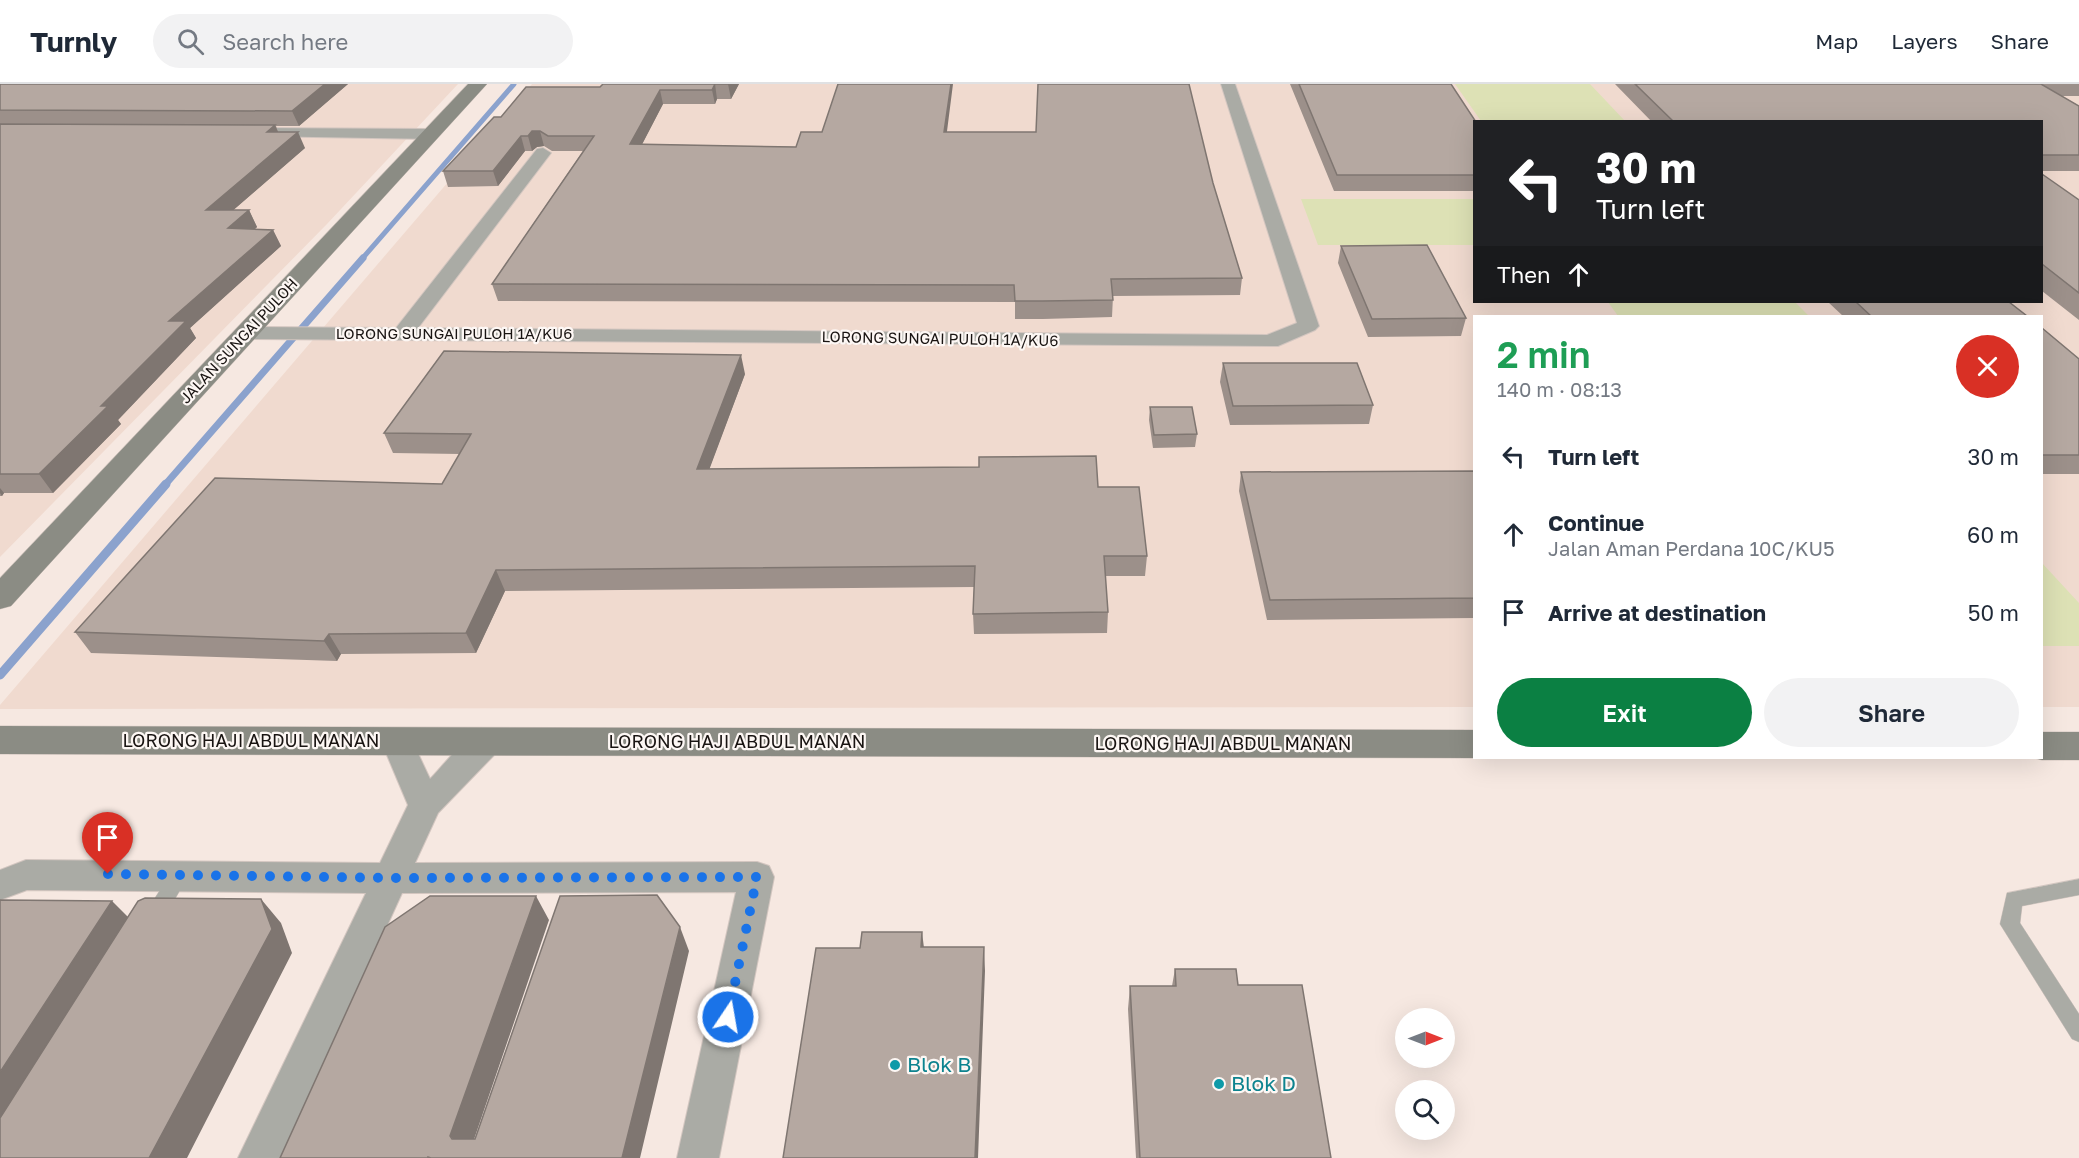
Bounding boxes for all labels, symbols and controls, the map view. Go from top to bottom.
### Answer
search box [153,14,573,68]
text: Turnly [30,25,117,58]
icon: search [174,25,207,58]
text: Search here [222,28,348,55]
text: Map [1815,28,1858,54]
text: Layers [1891,28,1958,54]
text: Share [1991,28,2049,54]
text: 30 m [1596,142,1696,192]
icon: left [1497,144,1575,222]
text: Turn left [1596,193,1705,225]
icon: ahead [1562,258,1595,291]
text: Then [1497,261,1550,288]
street label: JALAN SUNGAI PULOH [176,274,301,406]
street label: LORONG SUNGAI PULOH 1A/KU6 [336,324,572,342]
street label: LORONG SUNGAI PULOH 1A/KU6 [822,327,1059,349]
text: 2 min [1497,333,1591,376]
button: close [1956,335,2019,398]
text: 140 m · 08:13 [1497,377,1622,401]
icon: left [1497,440,1530,473]
text: Turn left [1548,443,1639,470]
text: 30 m [1968,443,2019,470]
text: Continue [1548,509,1644,536]
icon: ahead [1497,518,1530,551]
text: 60 m [1967,521,2019,548]
text: Jalan Aman Perdana 10C/KU5 [1548,536,1835,560]
icon: arrive [1497,596,1530,629]
text: Arrive at destination [1548,599,1766,626]
text: 50 m [1968,599,2019,626]
button: Exit [1497,678,1752,747]
button: Share [1764,678,2019,747]
street label: LORONG HAJI ABDUL MANAN [123,729,379,751]
street label: LORONG HAJI ABDUL MANAN [609,730,865,752]
street label: LORONG HAJI ABDUL MANAN [1095,732,1351,754]
pin [82,812,133,874]
icon: arrive [91,821,124,854]
position arrow [696,985,760,1049]
north arrow [1395,1008,1455,1068]
map controls [1395,1008,1455,1140]
place label: Blok B [907,1051,971,1077]
marker: Blok B [888,1058,902,1072]
place label: Blok D [1231,1070,1296,1096]
marker: Blok D [1212,1077,1226,1091]
button: search [1395,1080,1455,1140]

